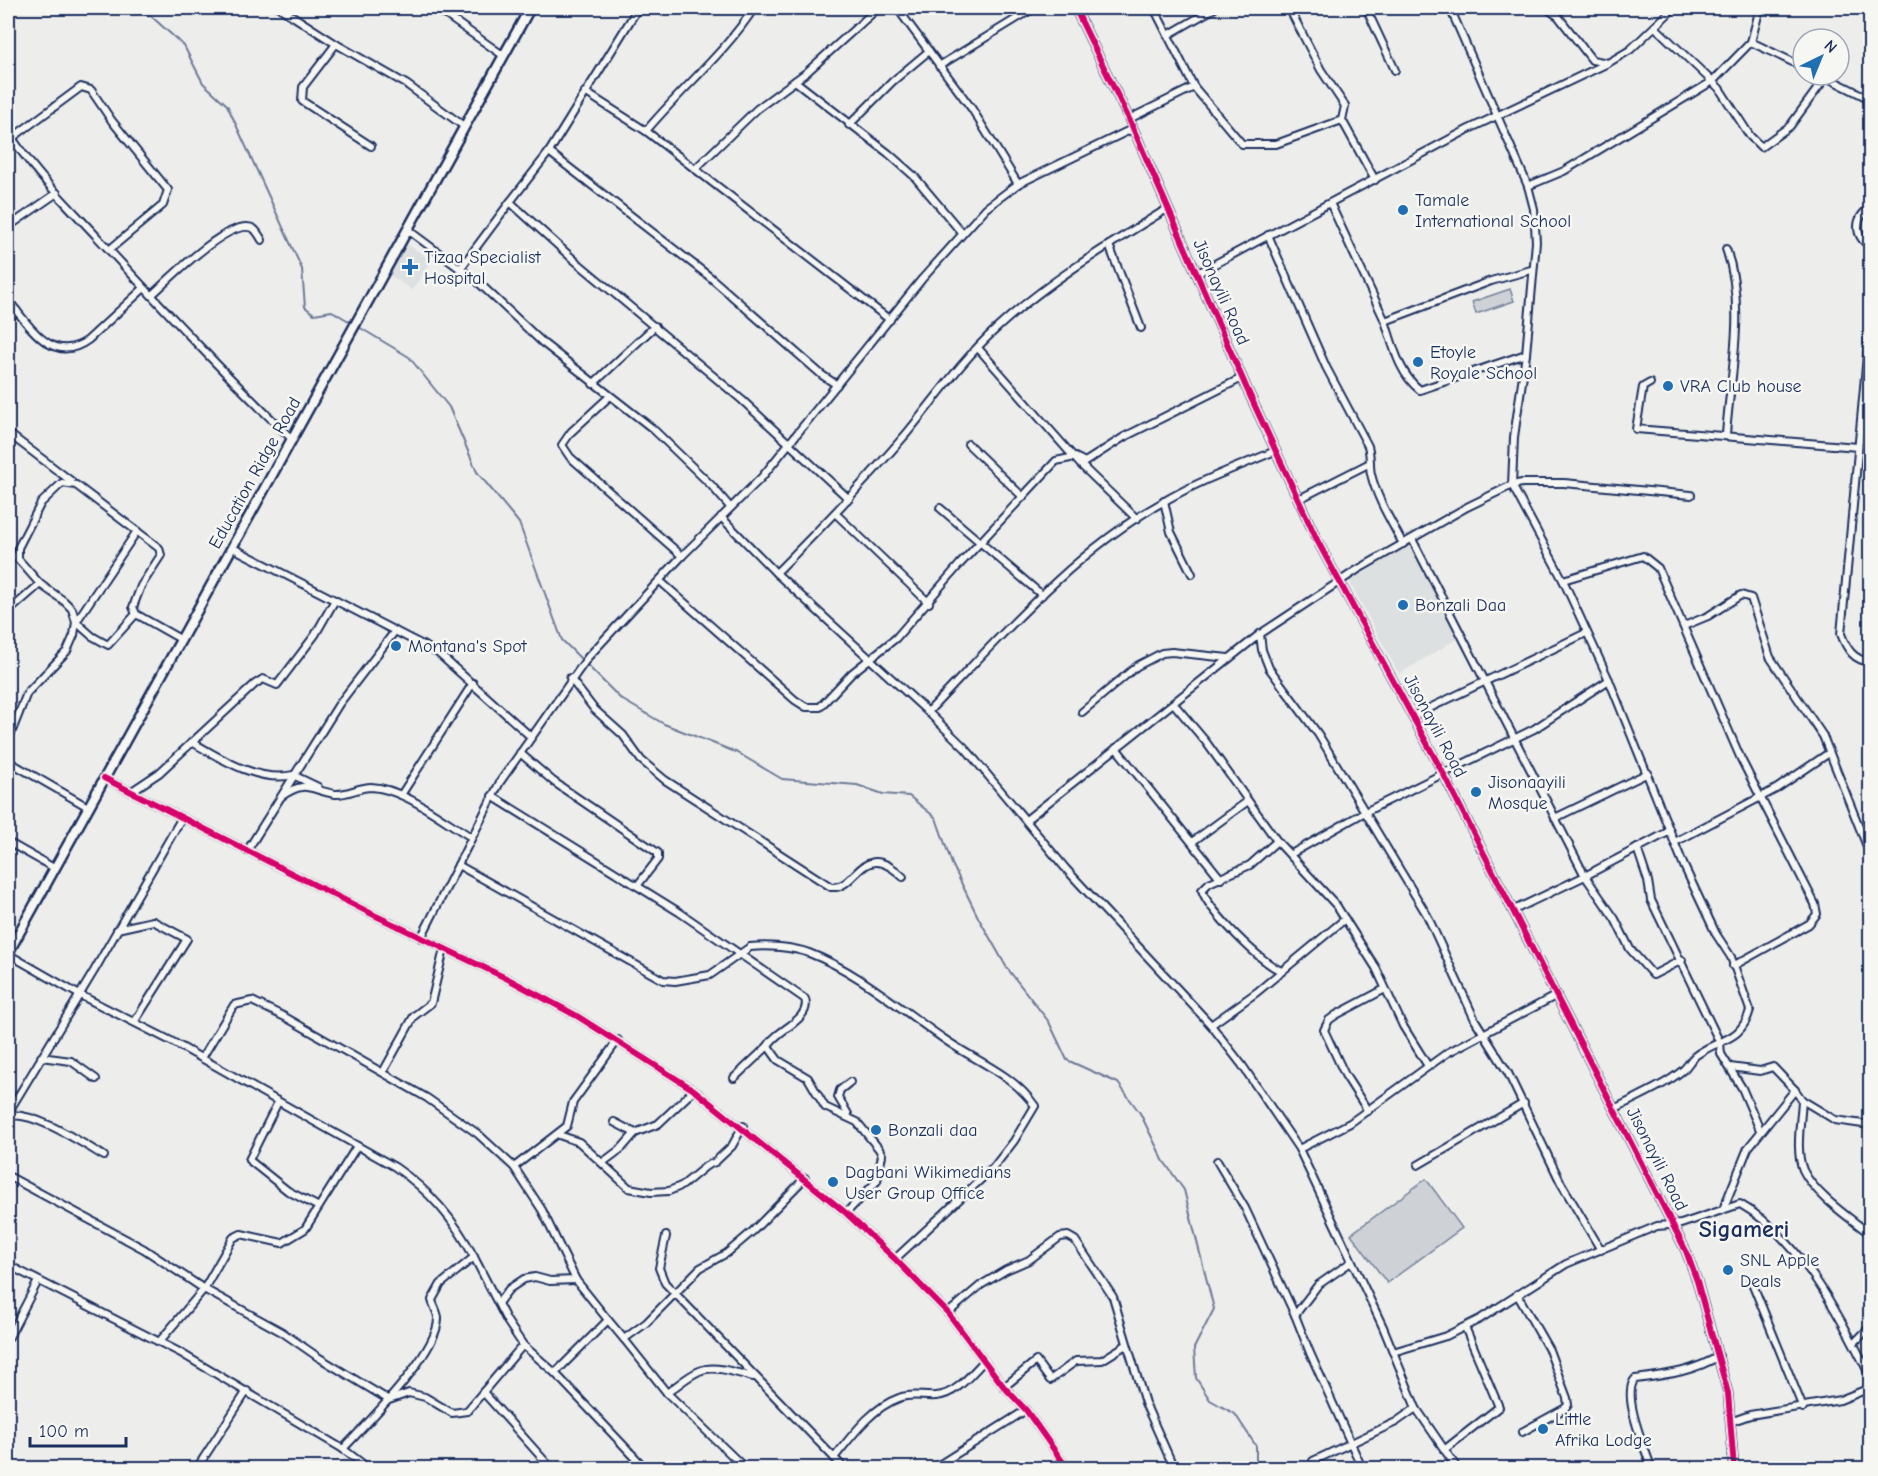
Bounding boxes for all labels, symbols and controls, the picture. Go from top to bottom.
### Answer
north arrow [1791,27,1851,87]
text: N [1821,37,1841,57]
place label: Tamale International School [1415,190,1571,232]
marker: Tamale International School [1396,203,1410,217]
street label: Jisonayili Road [1188,236,1254,348]
place label: Tizaa Specialist Hospital [424,247,542,289]
marker: Tizaa Specialist Hospital [401,258,419,276]
place label: Etoyle Royale School [1430,342,1537,384]
marker: Etoyle Royale School [1411,355,1425,369]
place label: VRA Club house [1680,376,1802,397]
marker: VRA Club house [1661,379,1675,393]
street label: Education Ridge Road [205,394,305,552]
place label: Bonzali Daa [1415,595,1506,616]
marker: Bonzali Daa [1396,598,1410,612]
place label: Montana's Spot [408,636,528,657]
marker: Montana's Spot [389,639,403,653]
street label: Jisonayili Road [1399,671,1471,781]
place label: Jisonaayili Mosque [1488,772,1566,814]
marker: Jisonaayili Mosque [1469,785,1483,799]
street label: Jisonayili Road [1622,1104,1692,1214]
place label: Bonzali daa [888,1120,977,1141]
marker: Bonzali daa [869,1123,883,1137]
place label: Dagbani Wikimedians User Group Office [845,1162,1011,1204]
marker: Dagbani Wikimedians User Group Office [826,1175,840,1189]
district label: Sigameri [1699,1215,1789,1243]
place label: SNL Apple Deals [1740,1250,1819,1292]
marker: SNL Apple Deals [1721,1263,1735,1277]
place label: Little Afrika Lodge [1555,1409,1652,1451]
scale bar [30,1410,126,1448]
text: 100 m [39,1421,89,1442]
marker: Little Afrika Lodge [1536,1422,1550,1436]

